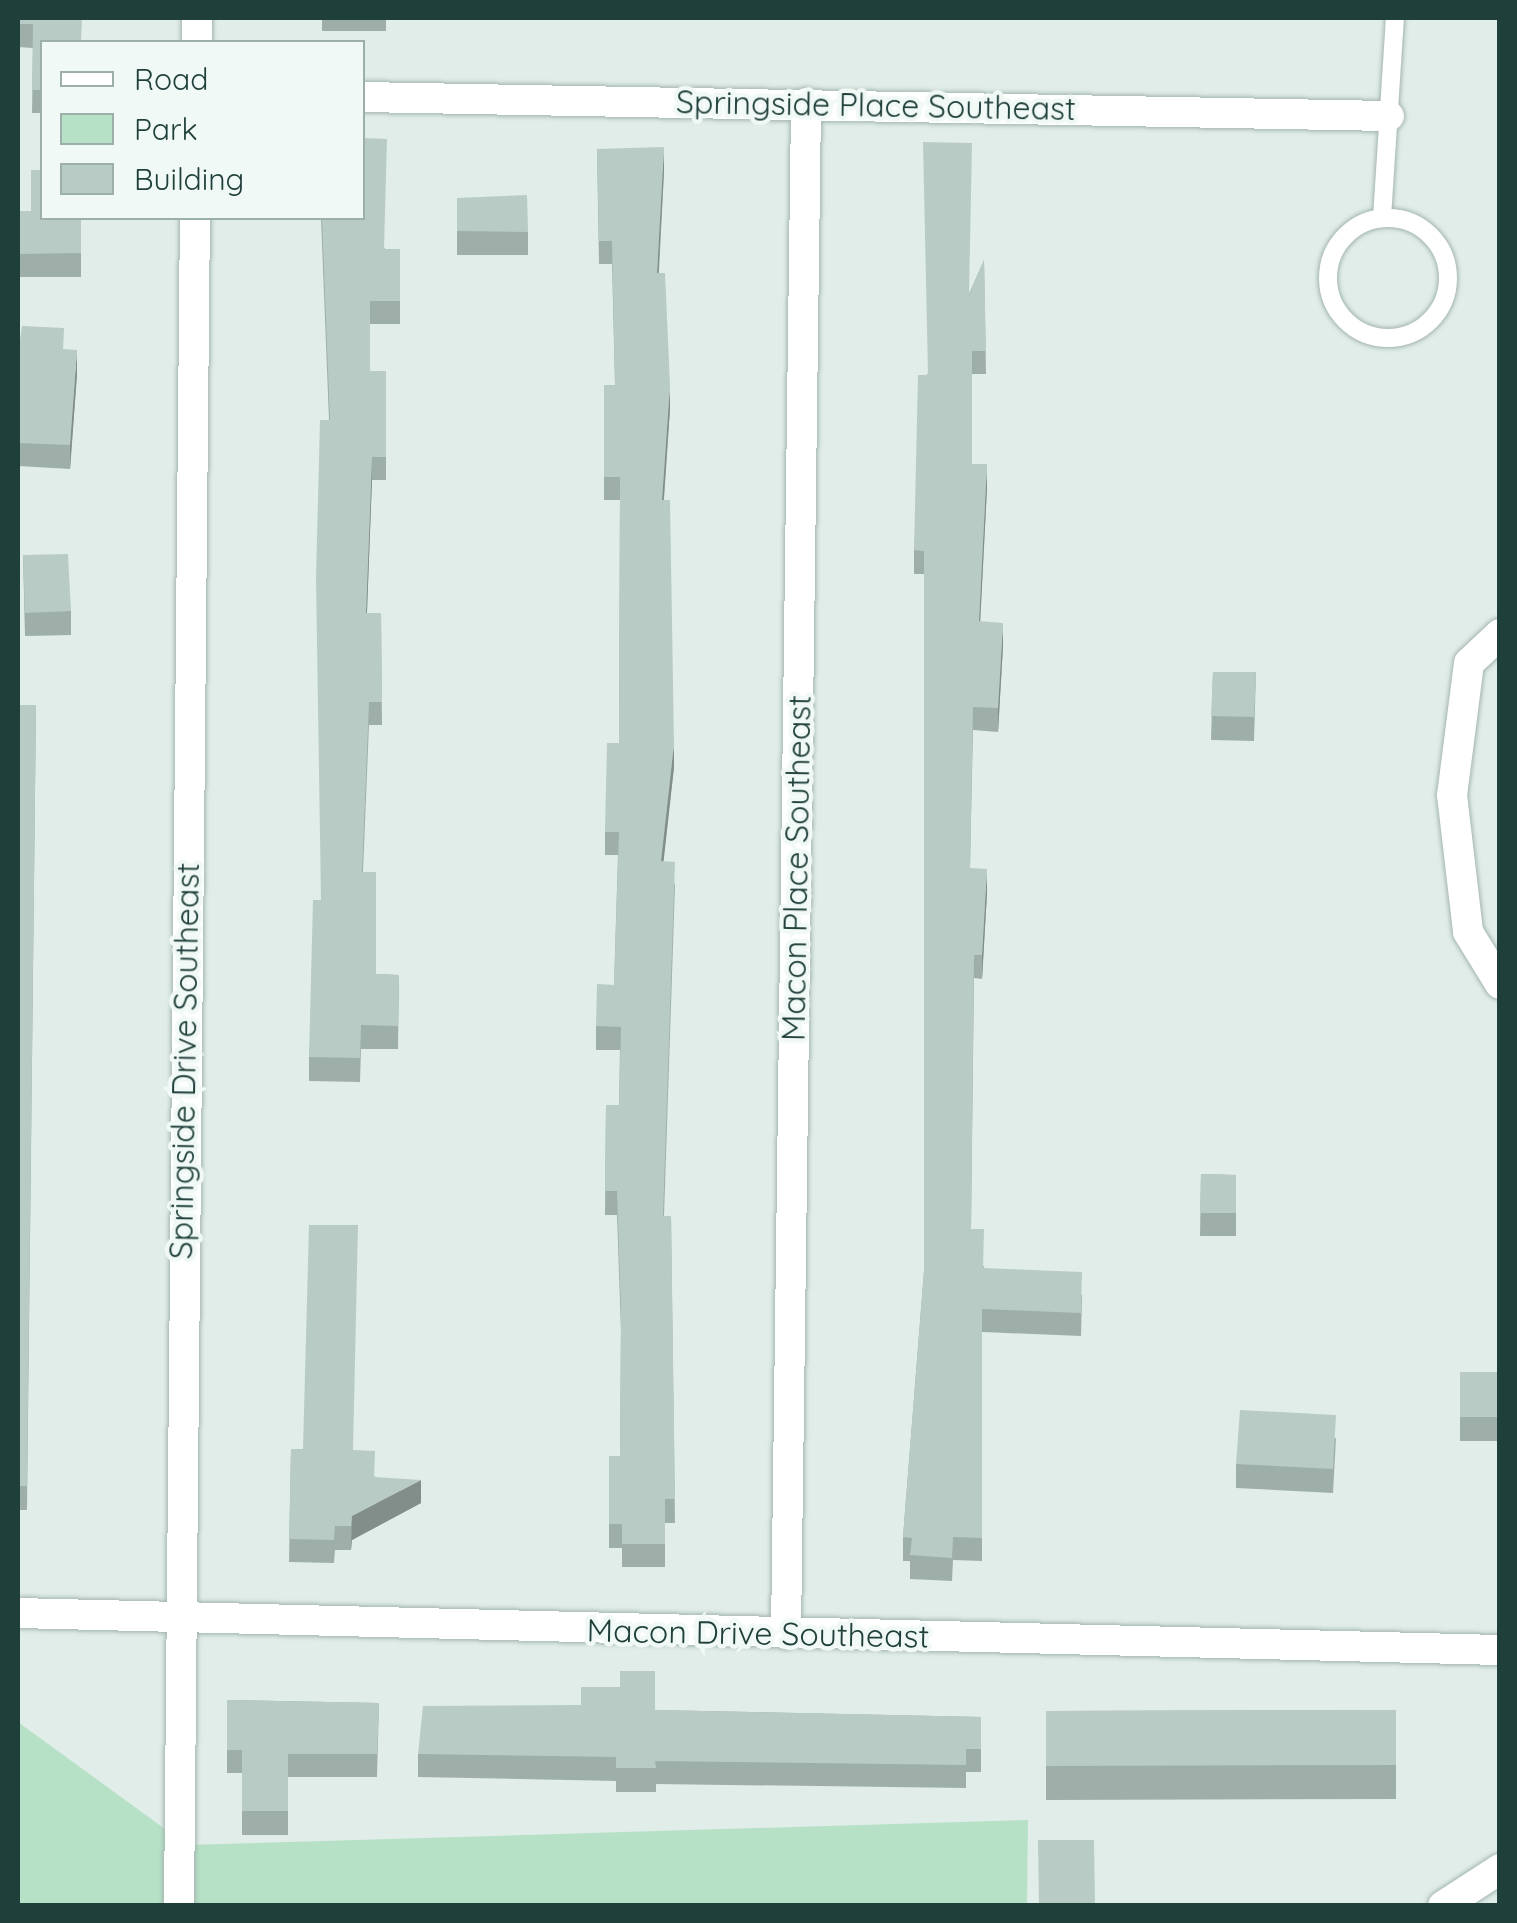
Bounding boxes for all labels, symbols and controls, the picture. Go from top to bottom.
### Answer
legend [40,40,365,220]
text: Road [134,60,208,98]
street label: Springside Place Southeast [676,82,1076,128]
text: Park [134,110,198,148]
text: Building [134,160,244,198]
street label: Macon Place Southeast [774,695,818,1041]
street label: Springside Drive Southeast [161,862,207,1260]
street label: Macon Drive Southeast [586,1611,930,1655]

